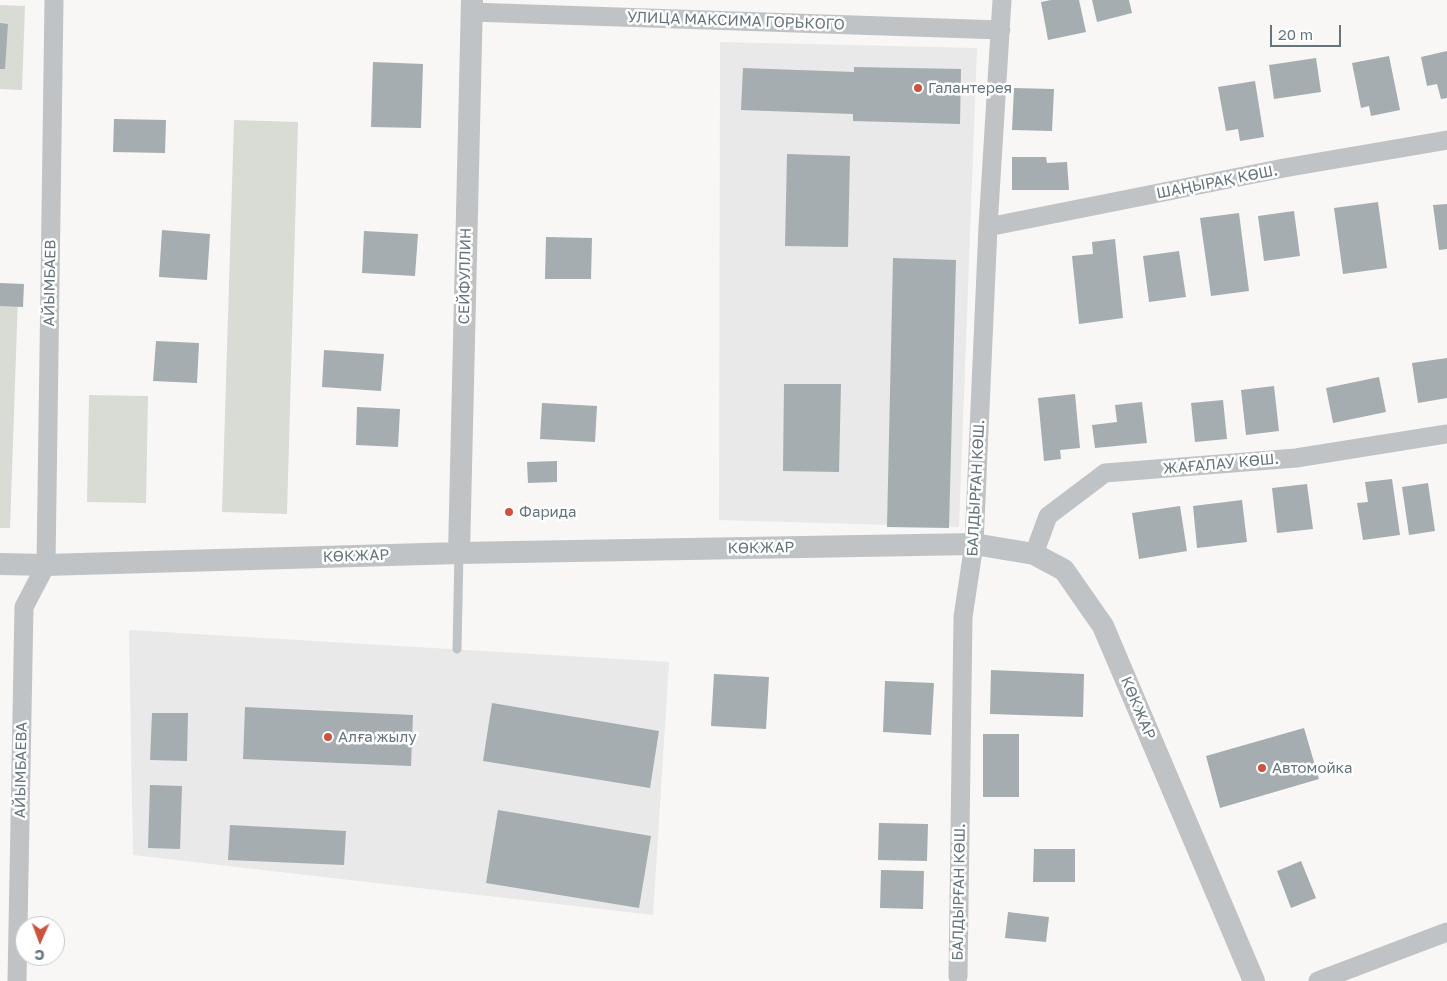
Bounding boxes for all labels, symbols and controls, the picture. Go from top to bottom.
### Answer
street label: УЛИЦА МАКСИМА ГОРЬКОГО [627,8,845,34]
scale bar [1272,15,1343,47]
text: 20 m [1278,25,1313,43]
place label: Галантерея [928,79,1012,97]
marker: Галантерея [912,82,924,94]
street label: ШАҢЫРАҚ КӨШ. [1155,161,1279,203]
street label: СЕЙФУЛЛИН [455,228,475,324]
street label: АЙЫМБАЕВ [40,240,60,326]
street label: БАЛДЫРҒАН КӨШ. [963,419,989,557]
street label: ЖАҒАЛАУ КӨШ. [1162,450,1280,478]
place label: Фарида [519,503,576,521]
marker: Фарида [503,506,515,518]
street label: КӨКЖАР [728,538,794,558]
street label: КӨКЖАР [322,546,390,566]
street label: КӨКЖАР [1117,674,1159,742]
street label: АЙЫМБАЕВА [11,722,31,818]
place label: Алға жылу [338,728,417,746]
marker: Алға жылу [322,731,334,743]
place label: Автомойка [1272,759,1352,777]
marker: Автомойка [1256,762,1268,774]
street label: БАЛДЫРҒАН КӨШ. [949,823,969,961]
north arrow [15,916,65,966]
text: С [34,947,45,964]

